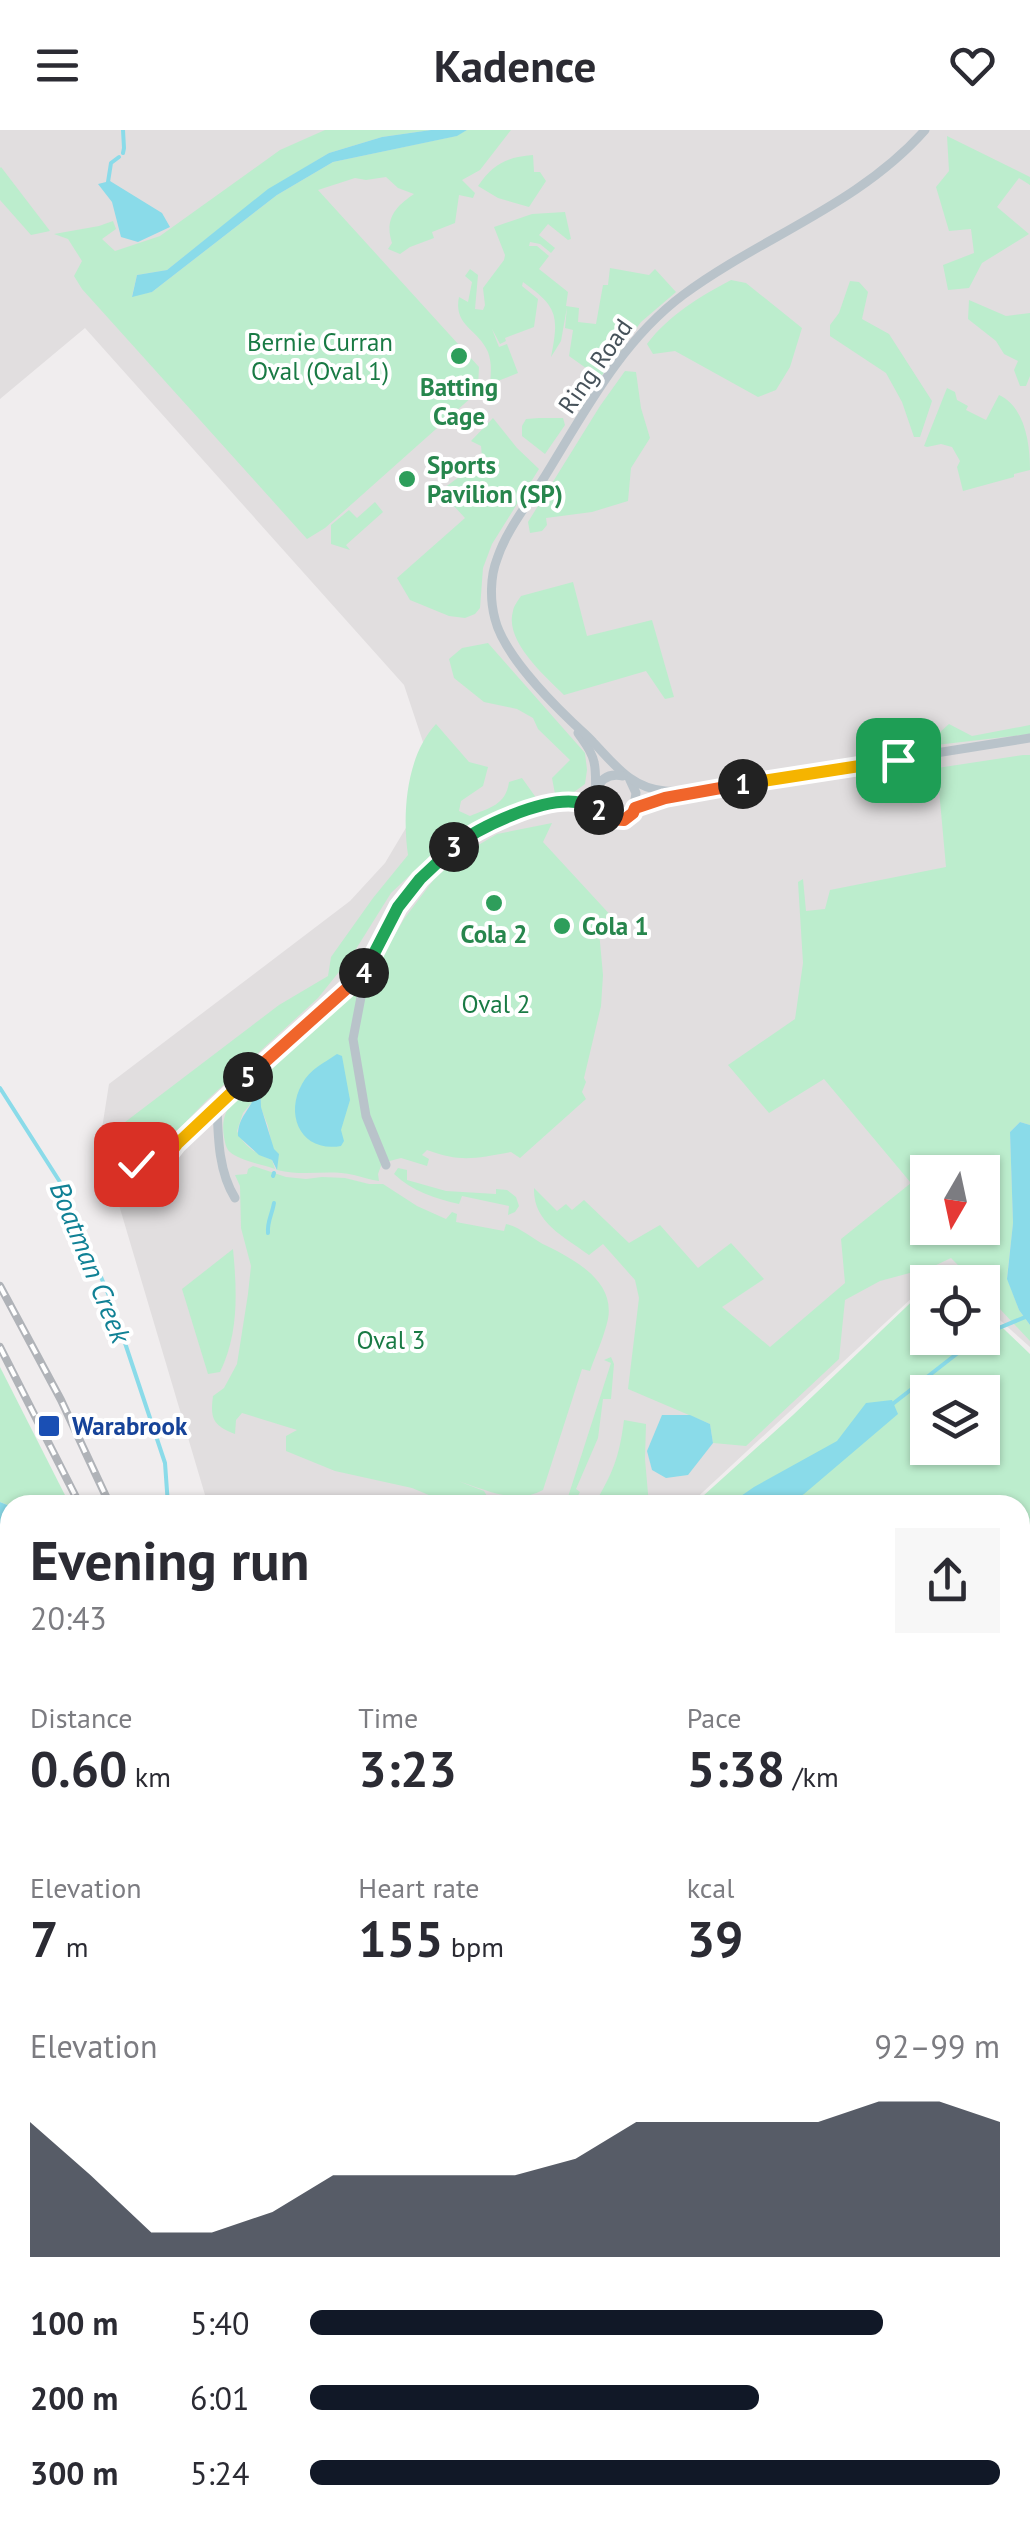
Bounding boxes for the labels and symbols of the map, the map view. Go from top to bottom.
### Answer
street label: Ring Road [551,312,639,420]
park label: Bernie Curran Oval (Oval 1) [247,326,393,387]
marker: Batting Cage [448,345,470,367]
place label: Batting Cage [420,371,498,432]
place label: Sports Pavilion (SP) [427,449,563,510]
marker: Sports Pavilion (SP) [396,468,418,490]
pin [856,718,941,803]
pin: 1 [718,759,768,809]
pin: 2 [574,785,624,835]
pin: 3 [429,822,479,872]
marker: Cola 2 [483,892,505,914]
place label: Cola 1 [582,910,649,942]
marker: Cola 1 [551,915,573,937]
place label: Cola 2 [461,918,527,950]
pin: 4 [339,948,389,998]
park label: Oval 2 [462,988,530,1020]
pin: 5 [223,1052,273,1102]
pin [94,1122,179,1207]
north arrow [910,1155,1000,1245]
water label: Boatman Creek [42,1176,141,1350]
park label: Oval 3 [357,1324,425,1356]
place label: Warabrook [72,1410,188,1442]
marker: Warabrook [36,1413,62,1439]

